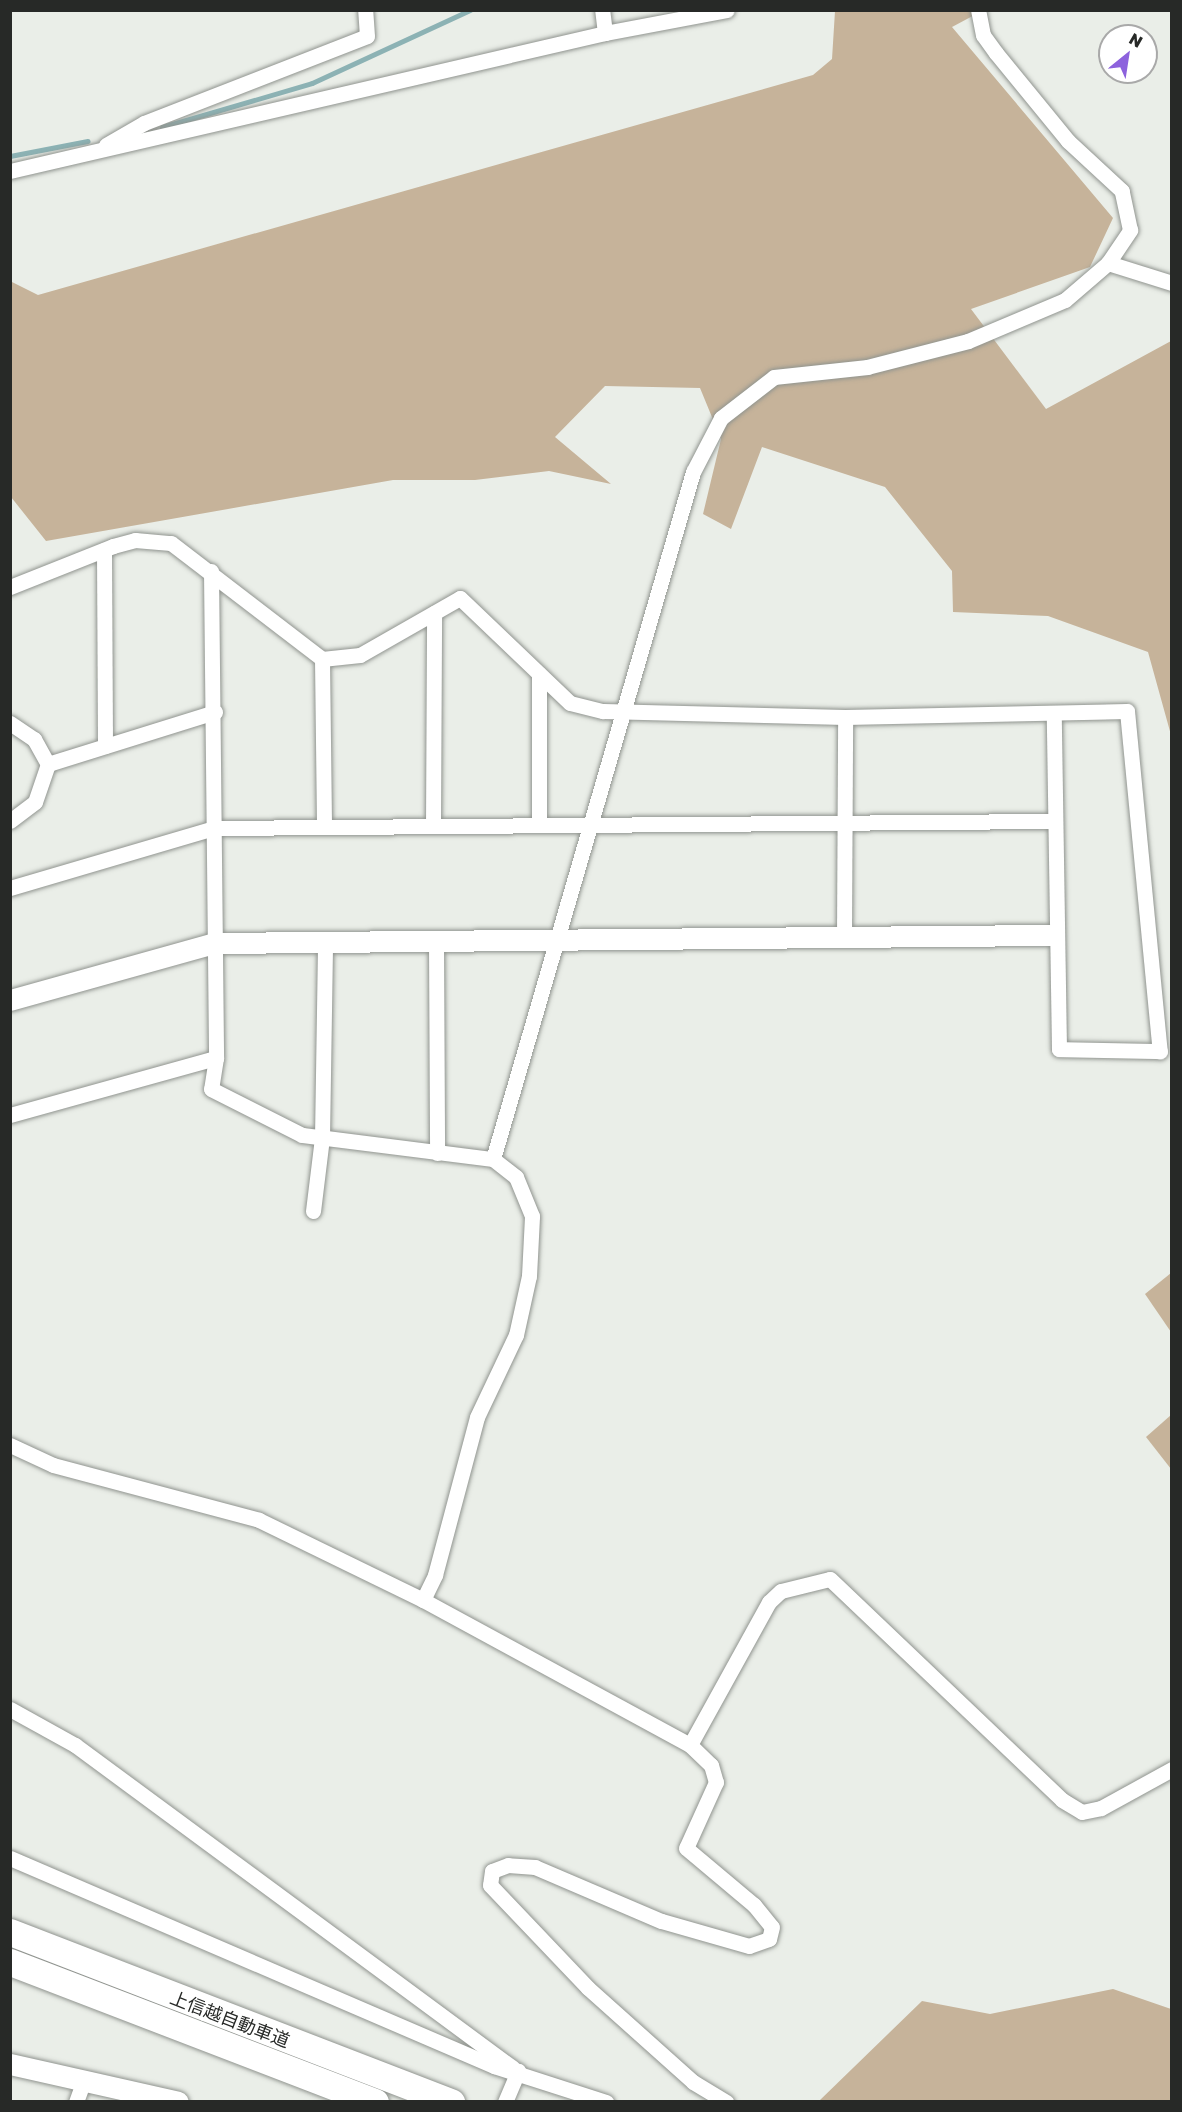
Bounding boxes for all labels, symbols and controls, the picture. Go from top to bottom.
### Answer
north arrow [1098,24,1158,84]
text: N [1126,28,1146,52]
street label: 上信越自動車道 [167,1986,293,2052]

